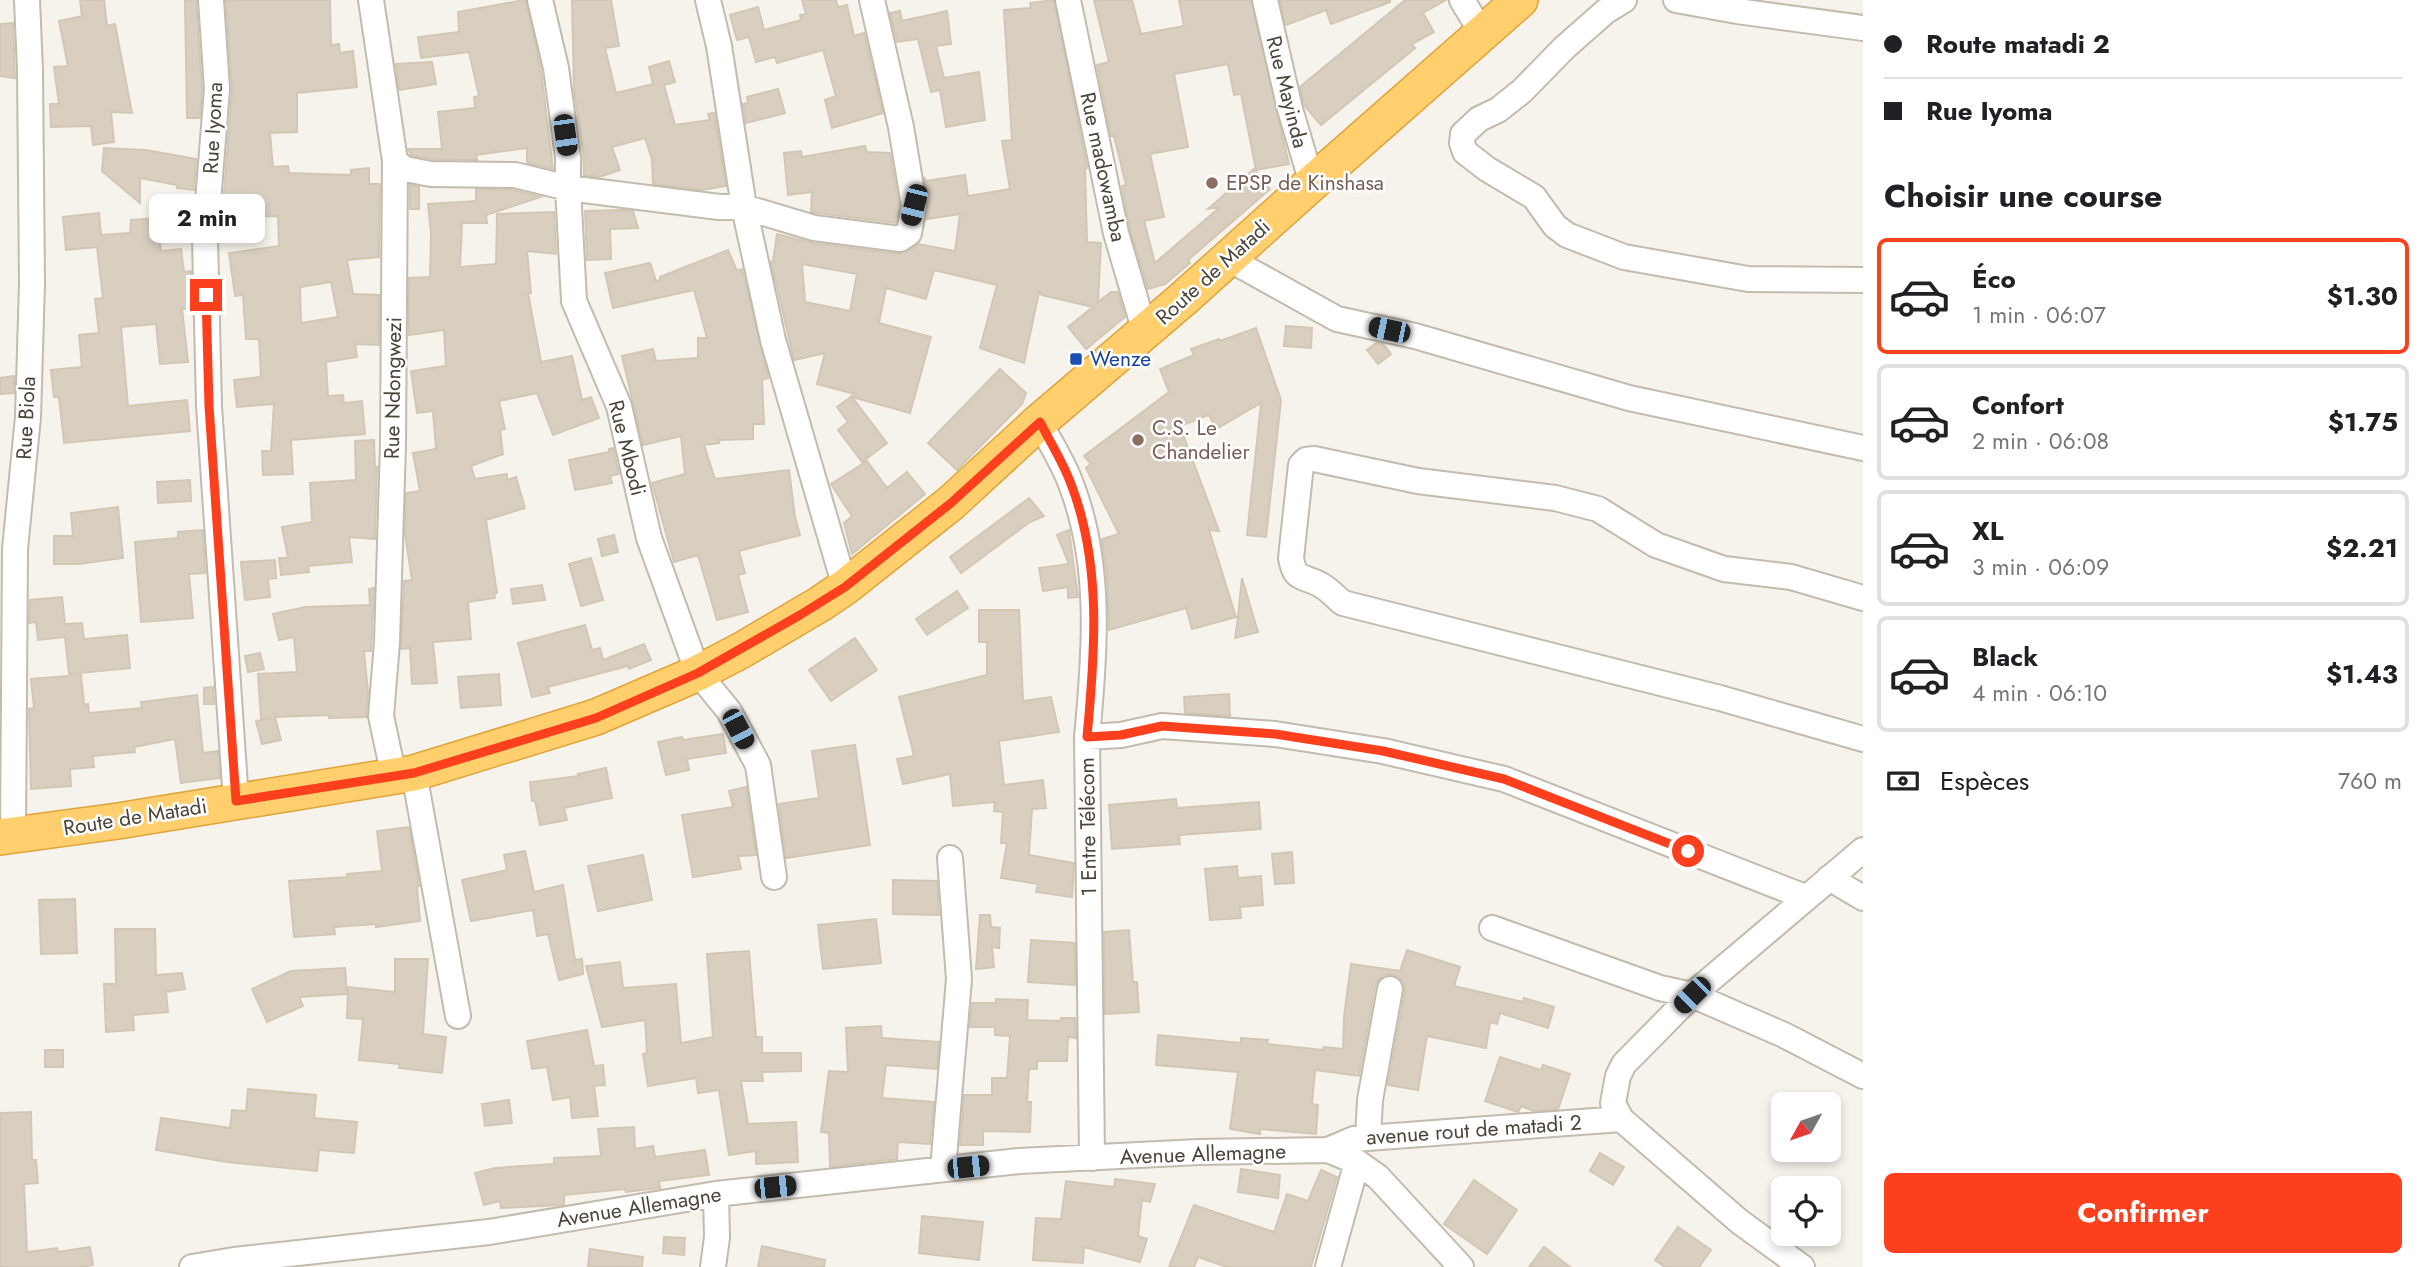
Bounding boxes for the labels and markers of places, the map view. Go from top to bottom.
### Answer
place label: EPSP de Kinshasa [1226,168,1384,198]
marker: EPSP de Kinshasa [1204,175,1220,191]
place label: Wenze [1090,344,1151,374]
marker: Wenze [1068,351,1084,367]
place label: C.S. Le Chandelier [1152,413,1250,467]
marker: C.S. Le Chandelier [1130,432,1146,448]

